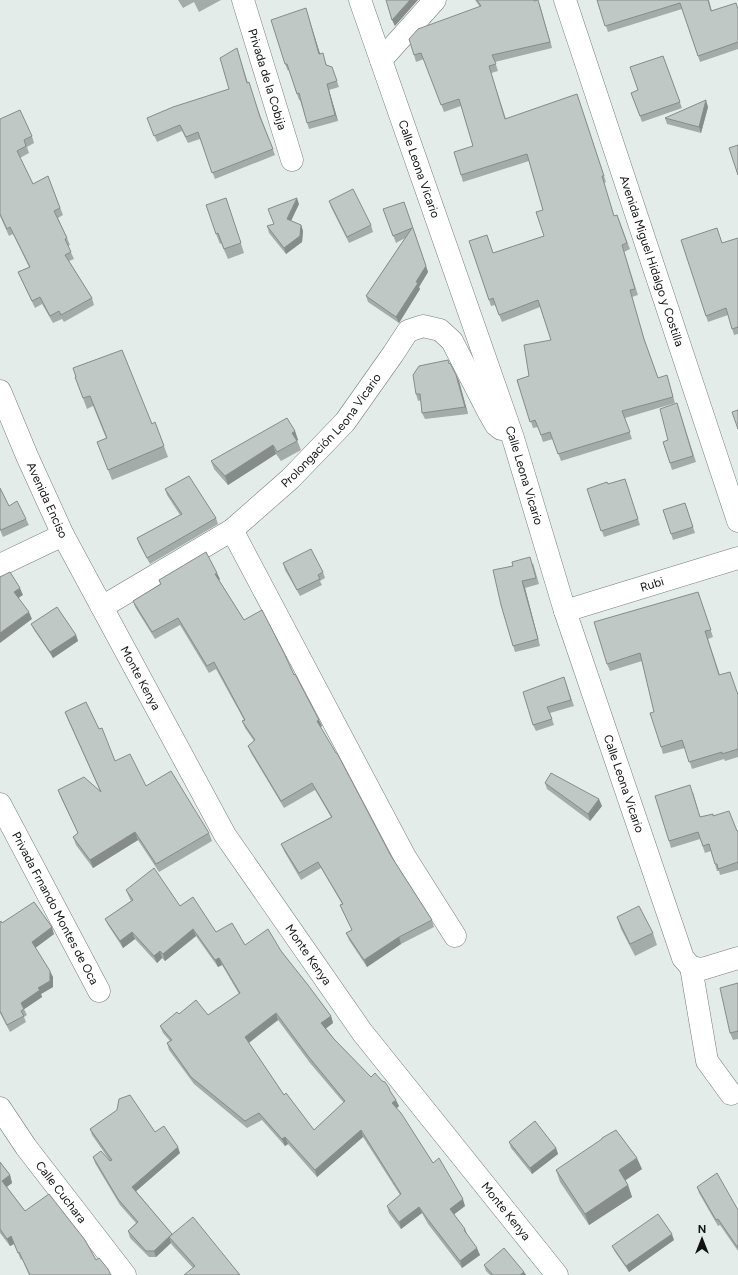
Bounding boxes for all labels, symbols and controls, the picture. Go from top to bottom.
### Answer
street label: Privada de la Cobija [245,27,289,132]
street label: Calle Leona Vicario [395,118,443,220]
street label: Avenida Miguel Hidalgo y Costilla [617,174,687,348]
street label: Prolongación Leona Vicario [278,371,384,491]
street label: Calle Leona Vicario [502,424,546,527]
street label: Avenida Enciso [24,460,71,540]
street label: Rubi [638,574,666,595]
street label: Monte Kenya [117,644,163,713]
street label: Calle Leona Vicario [601,733,647,835]
street label: Privada Frnando Montes de Oca [9,829,101,987]
street label: Monte Kenya [282,922,334,988]
street label: Calle Cuchara [33,1158,89,1226]
street label: Monte Kenya [478,1179,533,1243]
north arrow [682,1219,722,1259]
text: N [698,1223,706,1236]

